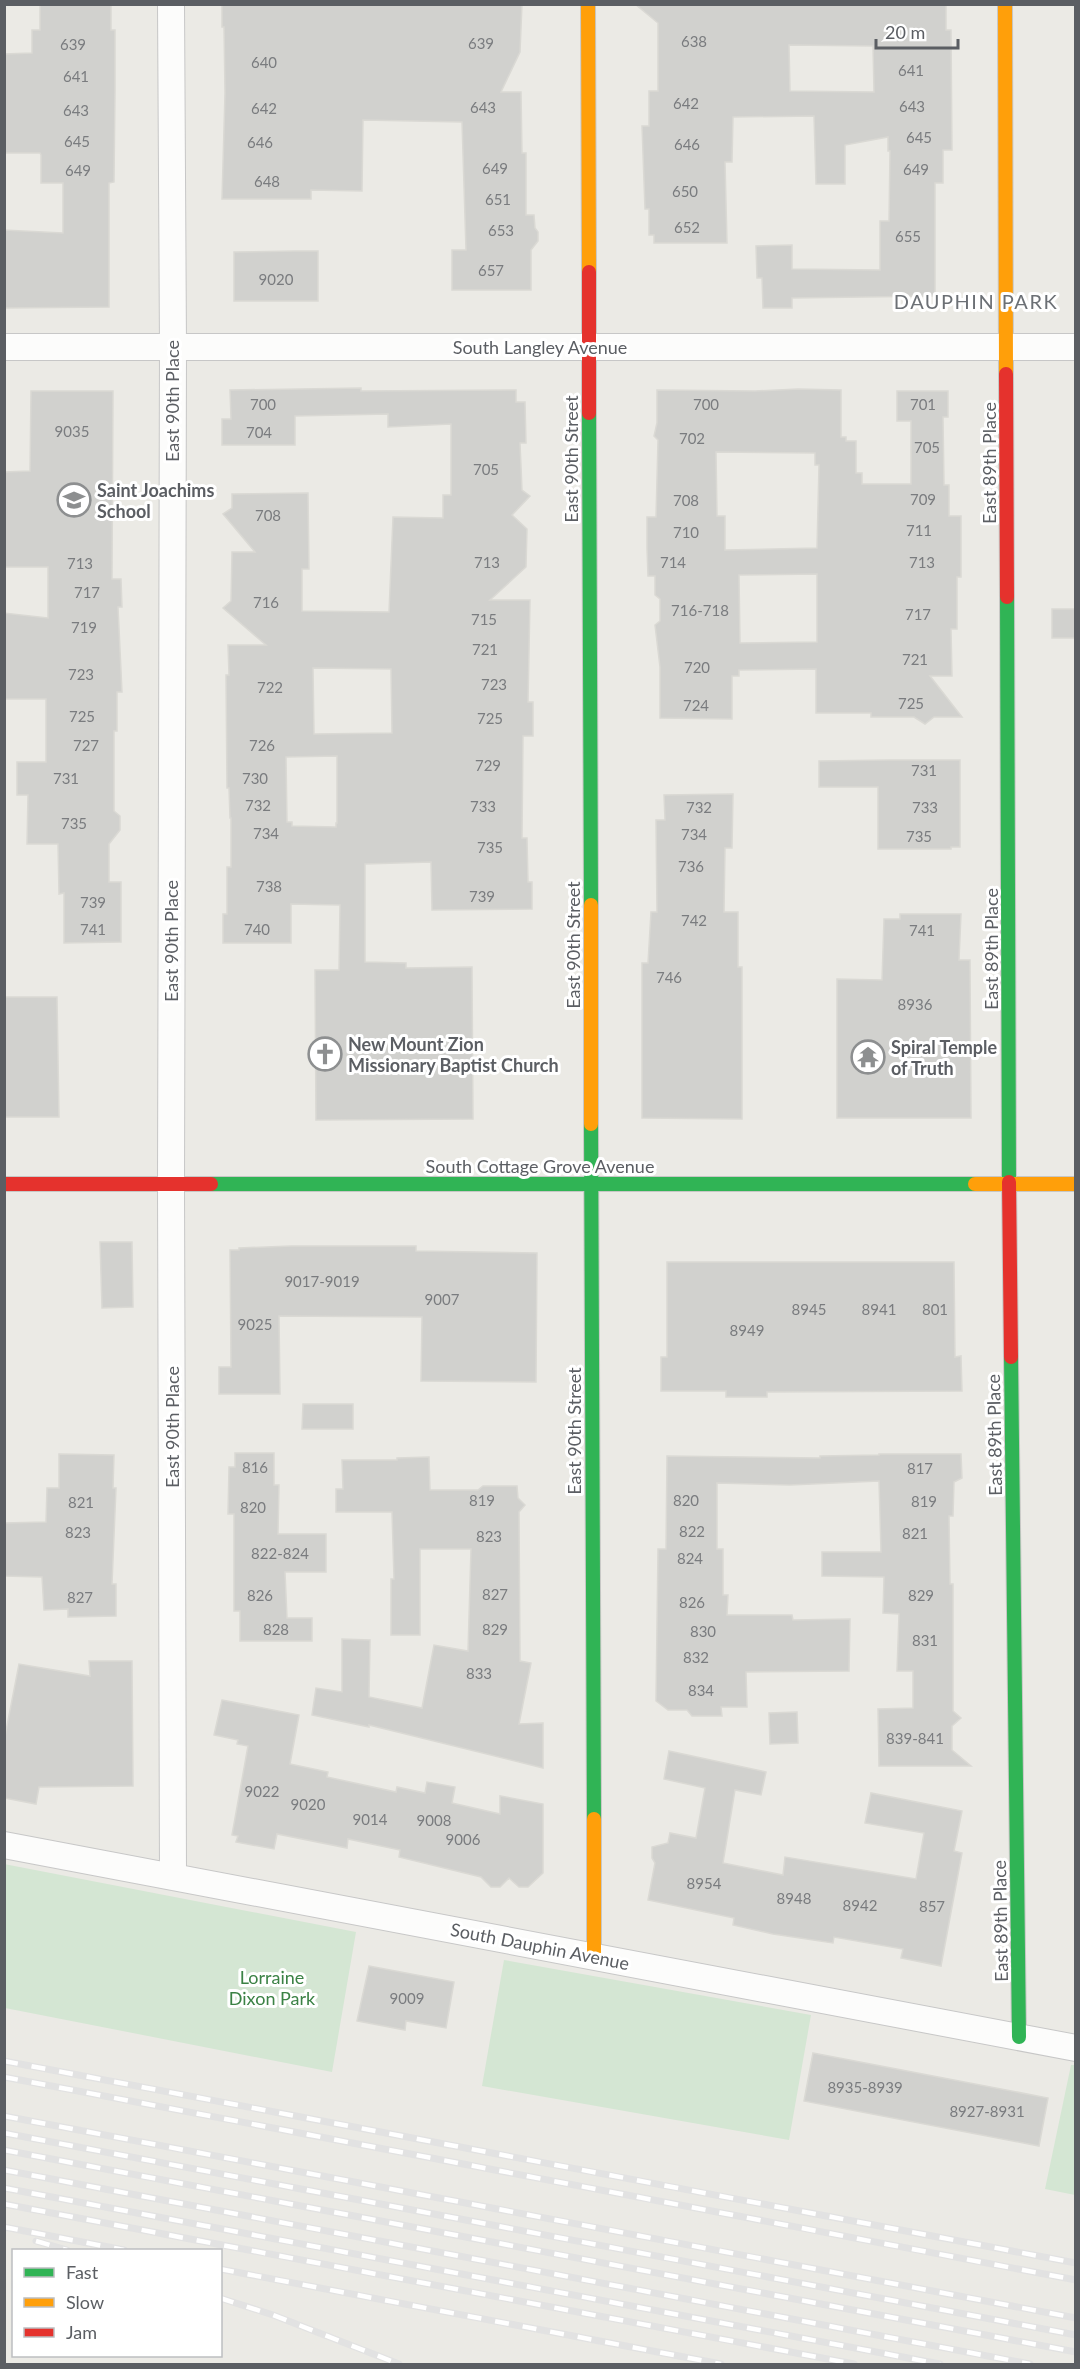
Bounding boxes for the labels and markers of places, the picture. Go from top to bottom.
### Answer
place label: Saint Joachims School [97,479,214,522]
school or university icon: Saint Joachims School [56,482,92,518]
place label: New Mount Zion Missionary Baptist Church [348,1033,559,1076]
church icon: New Mount Zion Missionary Baptist Church [307,1036,343,1072]
place label: Spiral Temple of Truth [891,1036,998,1079]
temple icon: Spiral Temple of Truth [850,1039,886,1075]

